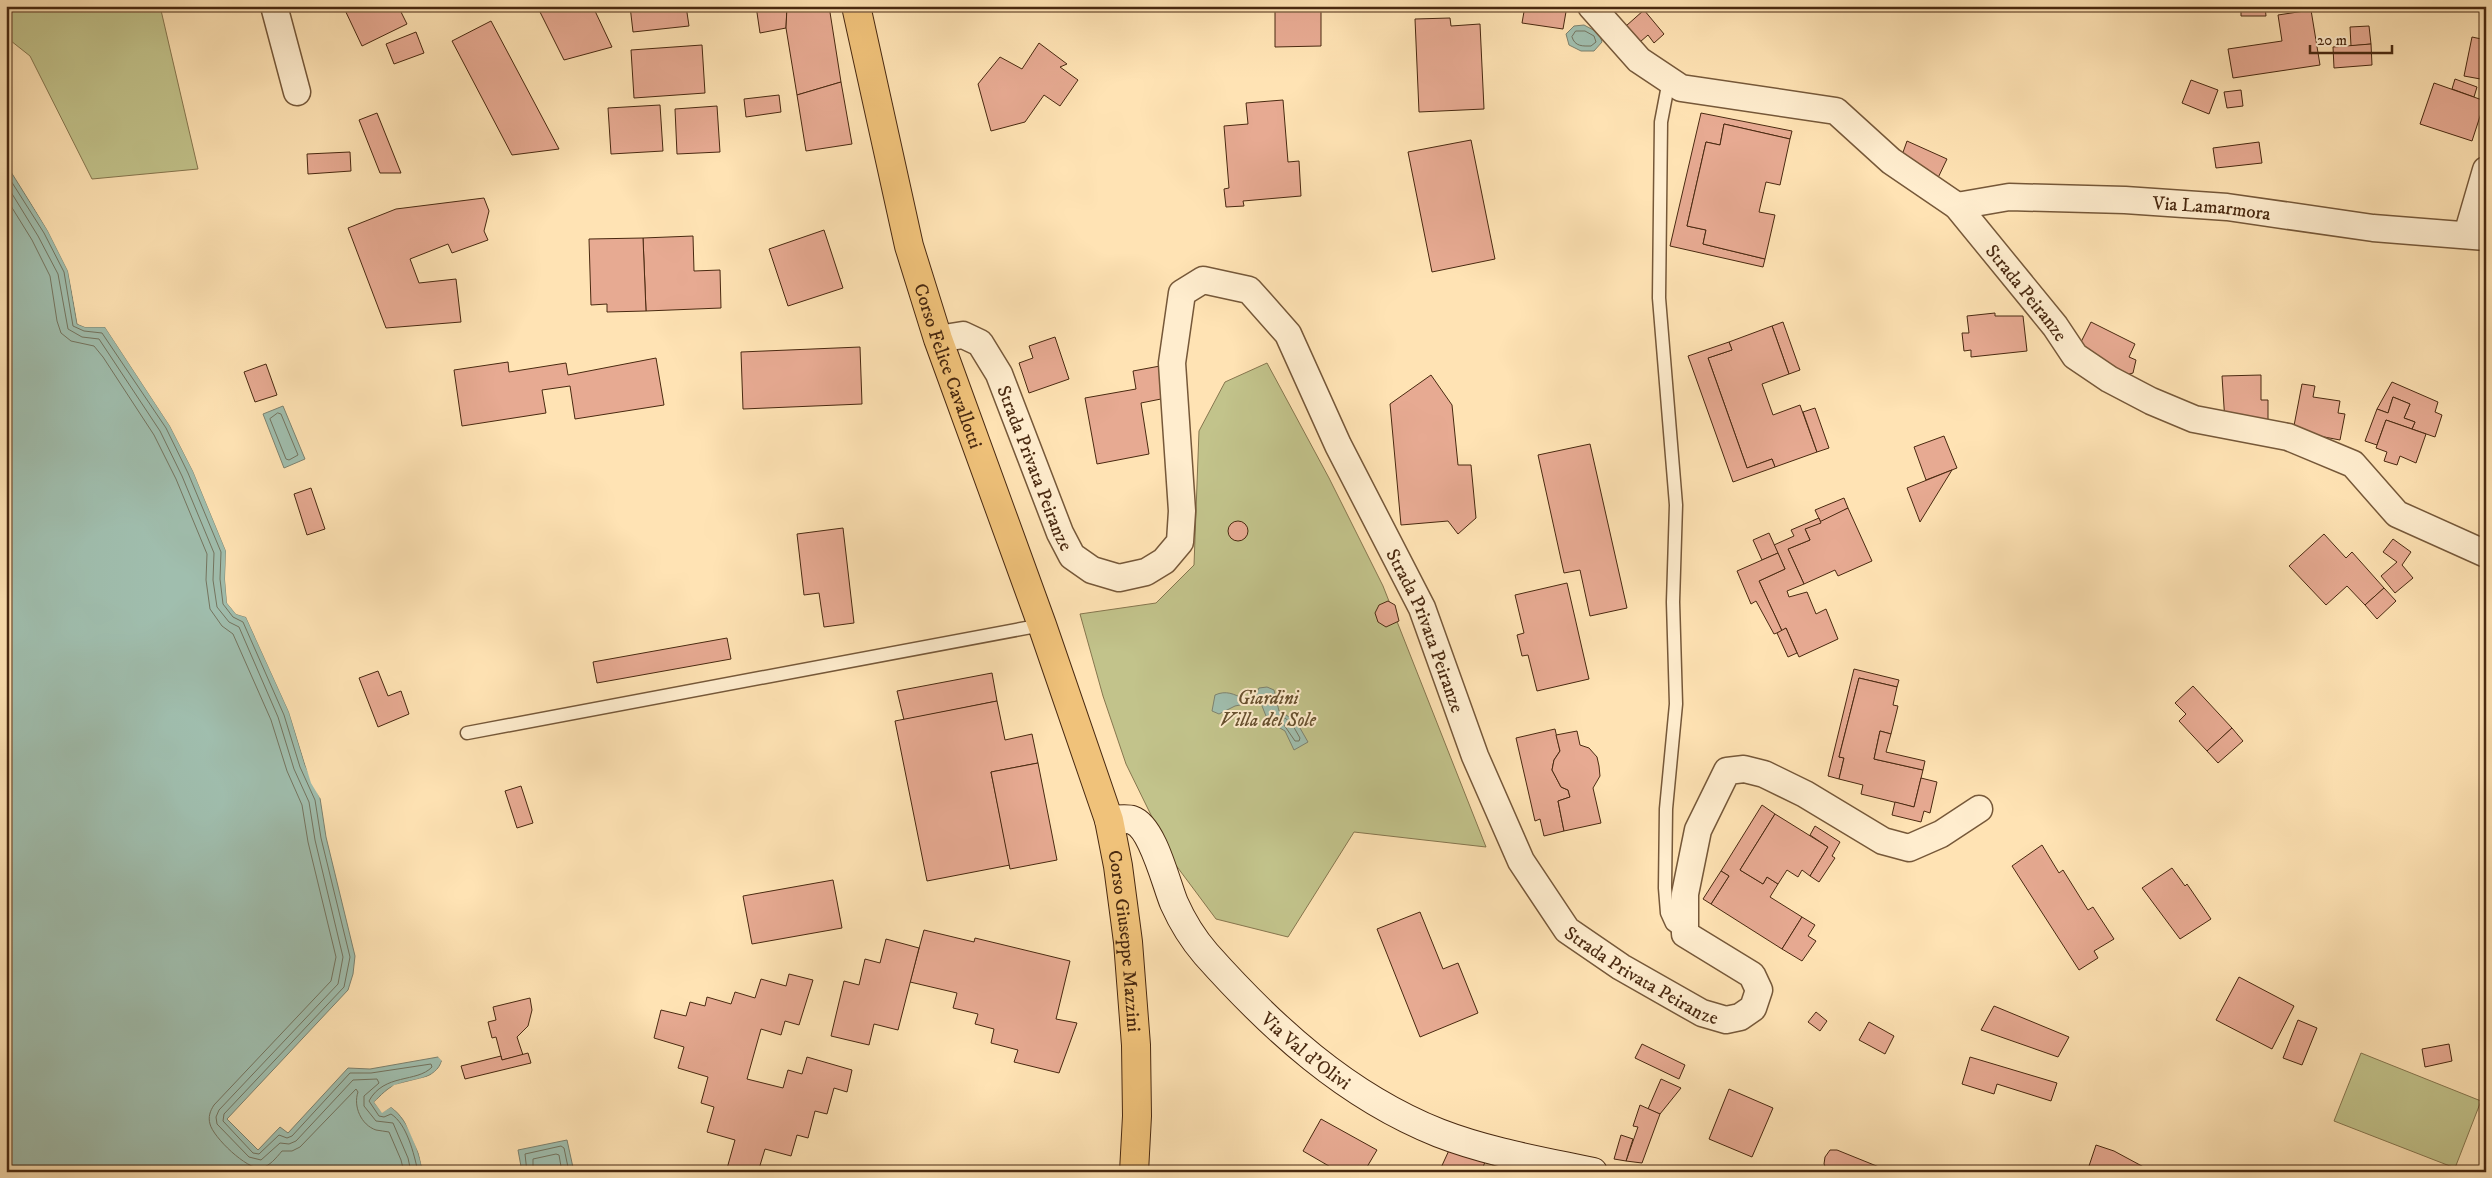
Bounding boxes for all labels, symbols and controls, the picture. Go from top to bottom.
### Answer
scale bar [2310,22,2392,54]
text: 20 m [2317,31,2347,50]
street label: Via Lamarmora [2151,192,2272,226]
street label: Strada Peiranze [1980,240,2072,346]
street label: Corso Felice Cavallotti [908,281,987,452]
street label: Strada Privata Peiranze [991,382,1077,555]
street label: Strada Privata Peiranze [1381,545,1469,716]
park label: Giardini Villa del Sole [1220,687,1316,732]
street label: Corso Giuseppe Mazzini [1102,848,1145,1033]
street label: Strada Privata Peiranze [1560,922,1721,1030]
street label: Via Val d'Olivi [1255,1007,1355,1095]

